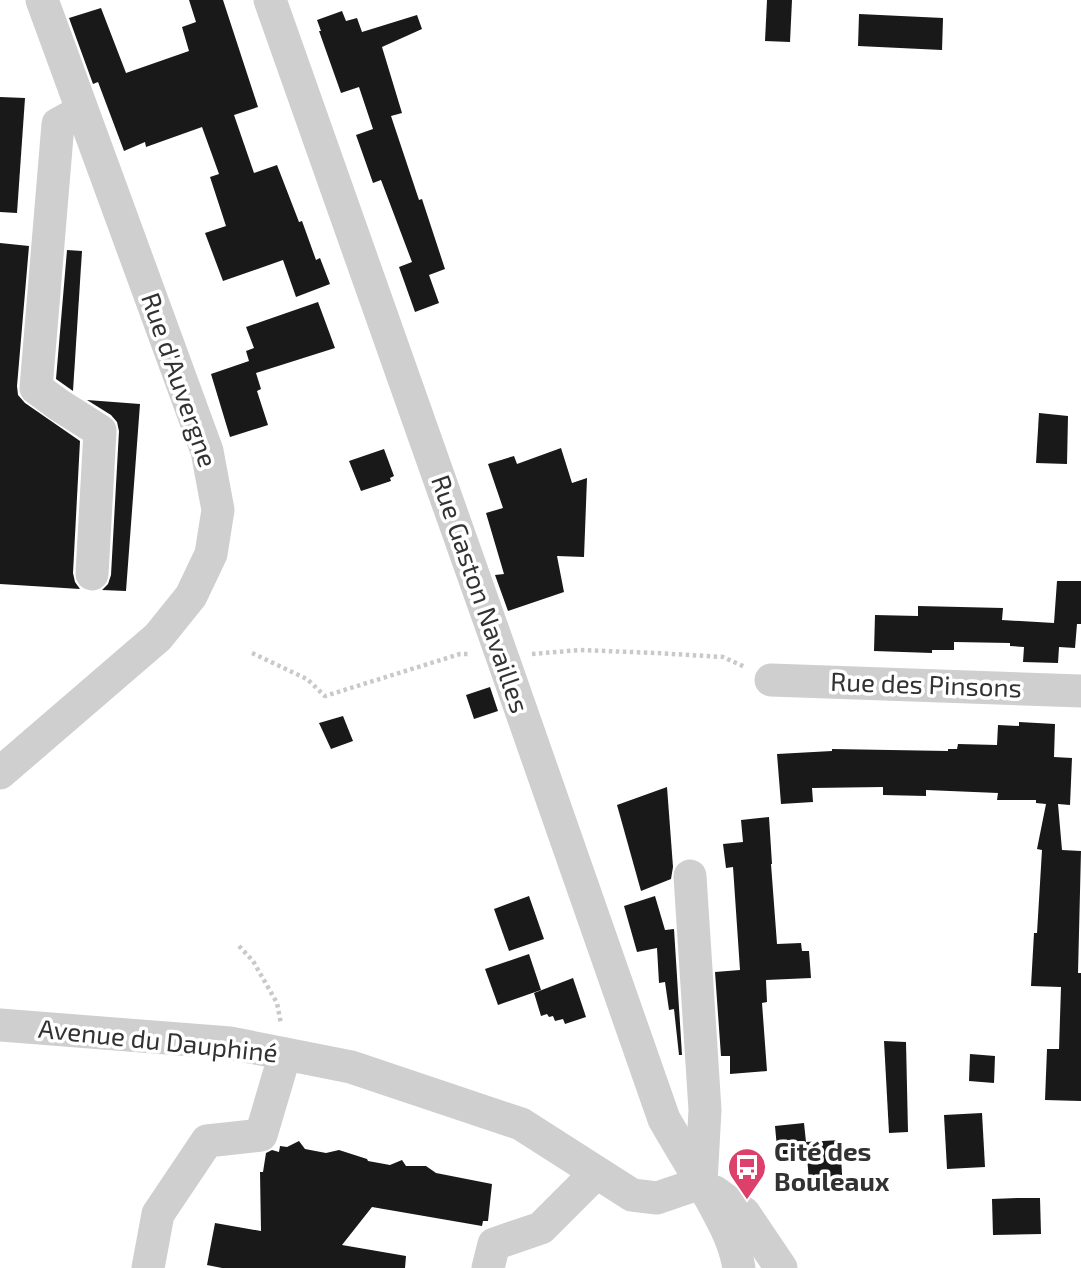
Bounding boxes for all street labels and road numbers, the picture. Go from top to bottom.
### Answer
street label: Rue d'Auvergne [136,288,225,471]
street label: Rue Gaston Navailles [426,470,537,717]
street label: Rue des Pinsons [830,665,1022,702]
street label: Avenue du Dauphiné [37,1012,279,1067]

